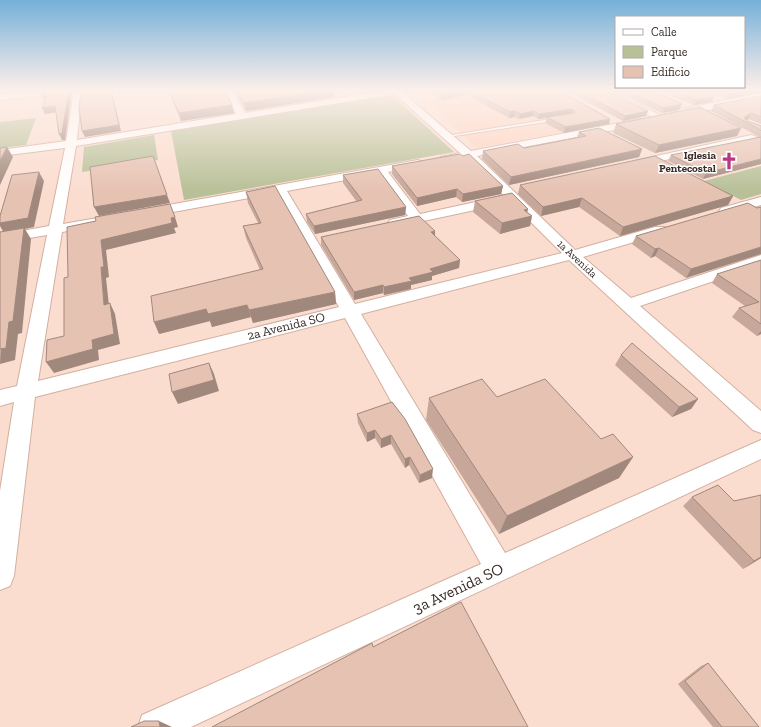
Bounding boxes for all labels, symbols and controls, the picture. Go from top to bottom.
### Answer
legend [615,16,745,88]
text: Calle [651,25,677,39]
text: Parque [651,45,688,59]
text: Edificio [651,65,690,79]
place label: Iglesia Pentecostal [659,149,716,175]
church icon: Iglesia Pentecostal [719,151,739,171]
street label: 1a Avenida [554,237,600,281]
street label: 2a Avenida SO [246,309,326,343]
street label: 3a Avenida SO [410,559,507,617]

